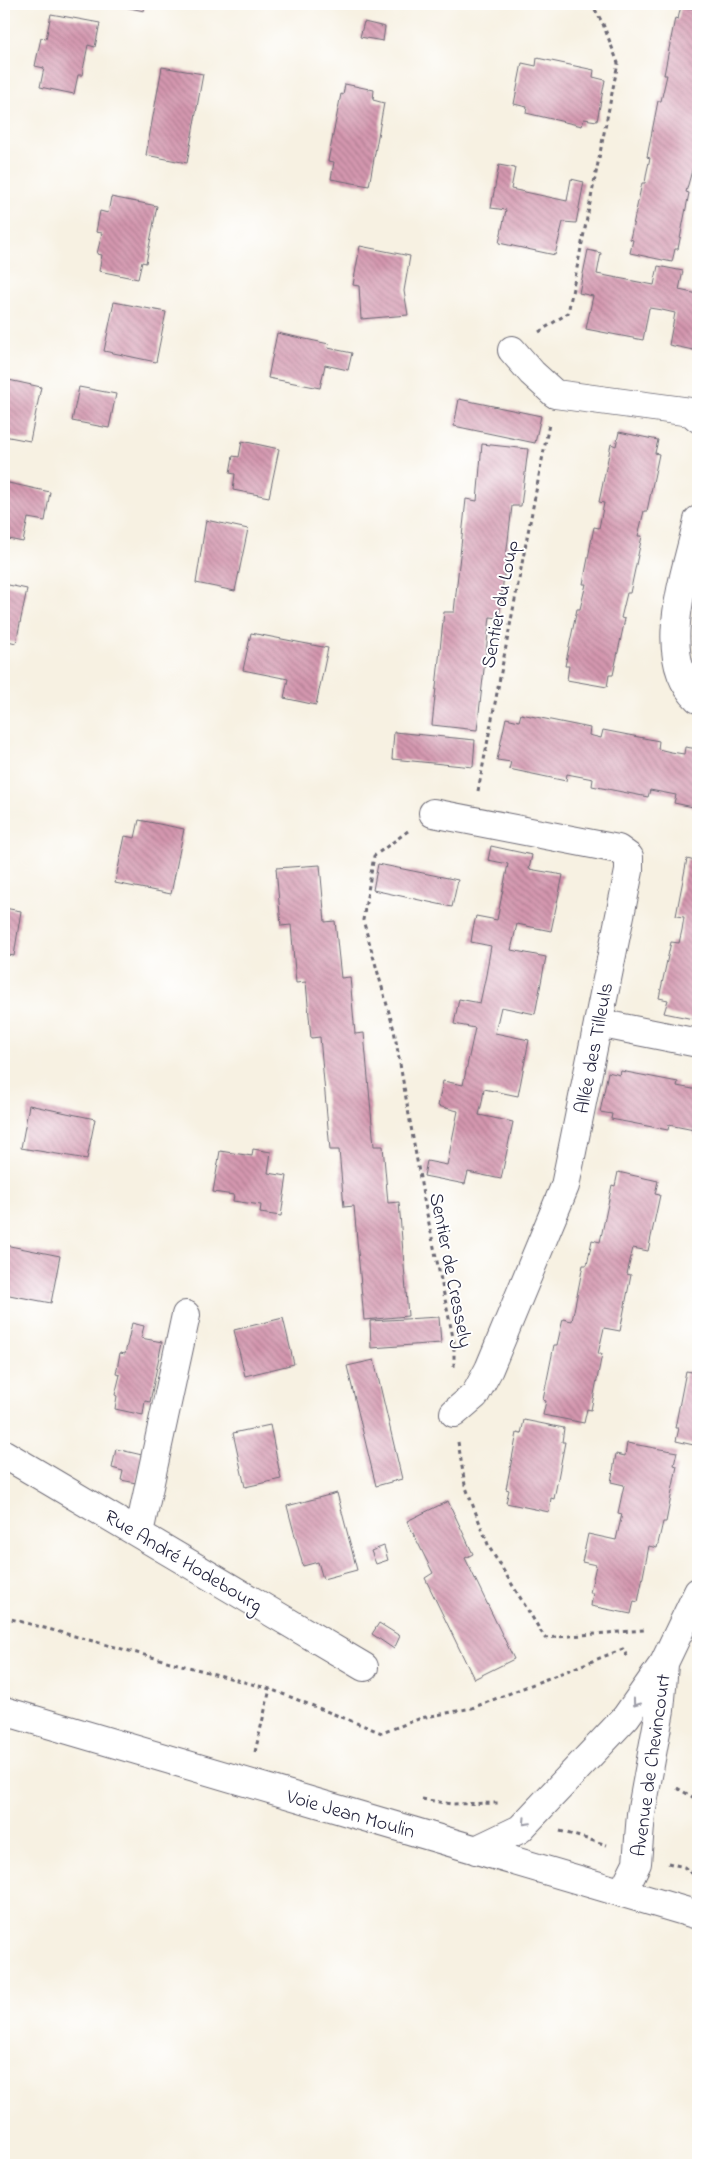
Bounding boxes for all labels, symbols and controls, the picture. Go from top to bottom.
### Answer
street label: Sentier du Loup [475,538,528,671]
street label: Allée des Tilleuls [569,980,622,1117]
street label: Sentier de Cressely [420,1191,479,1350]
street label: Rue André Hodebourg [98,1503,267,1622]
street label: Avenue de Chevincourt [625,1672,680,1859]
one-way arrow [633,1697,642,1706]
street label: Voie Jean Moulin [282,1783,418,1848]
one-way arrow [523,1816,532,1825]

